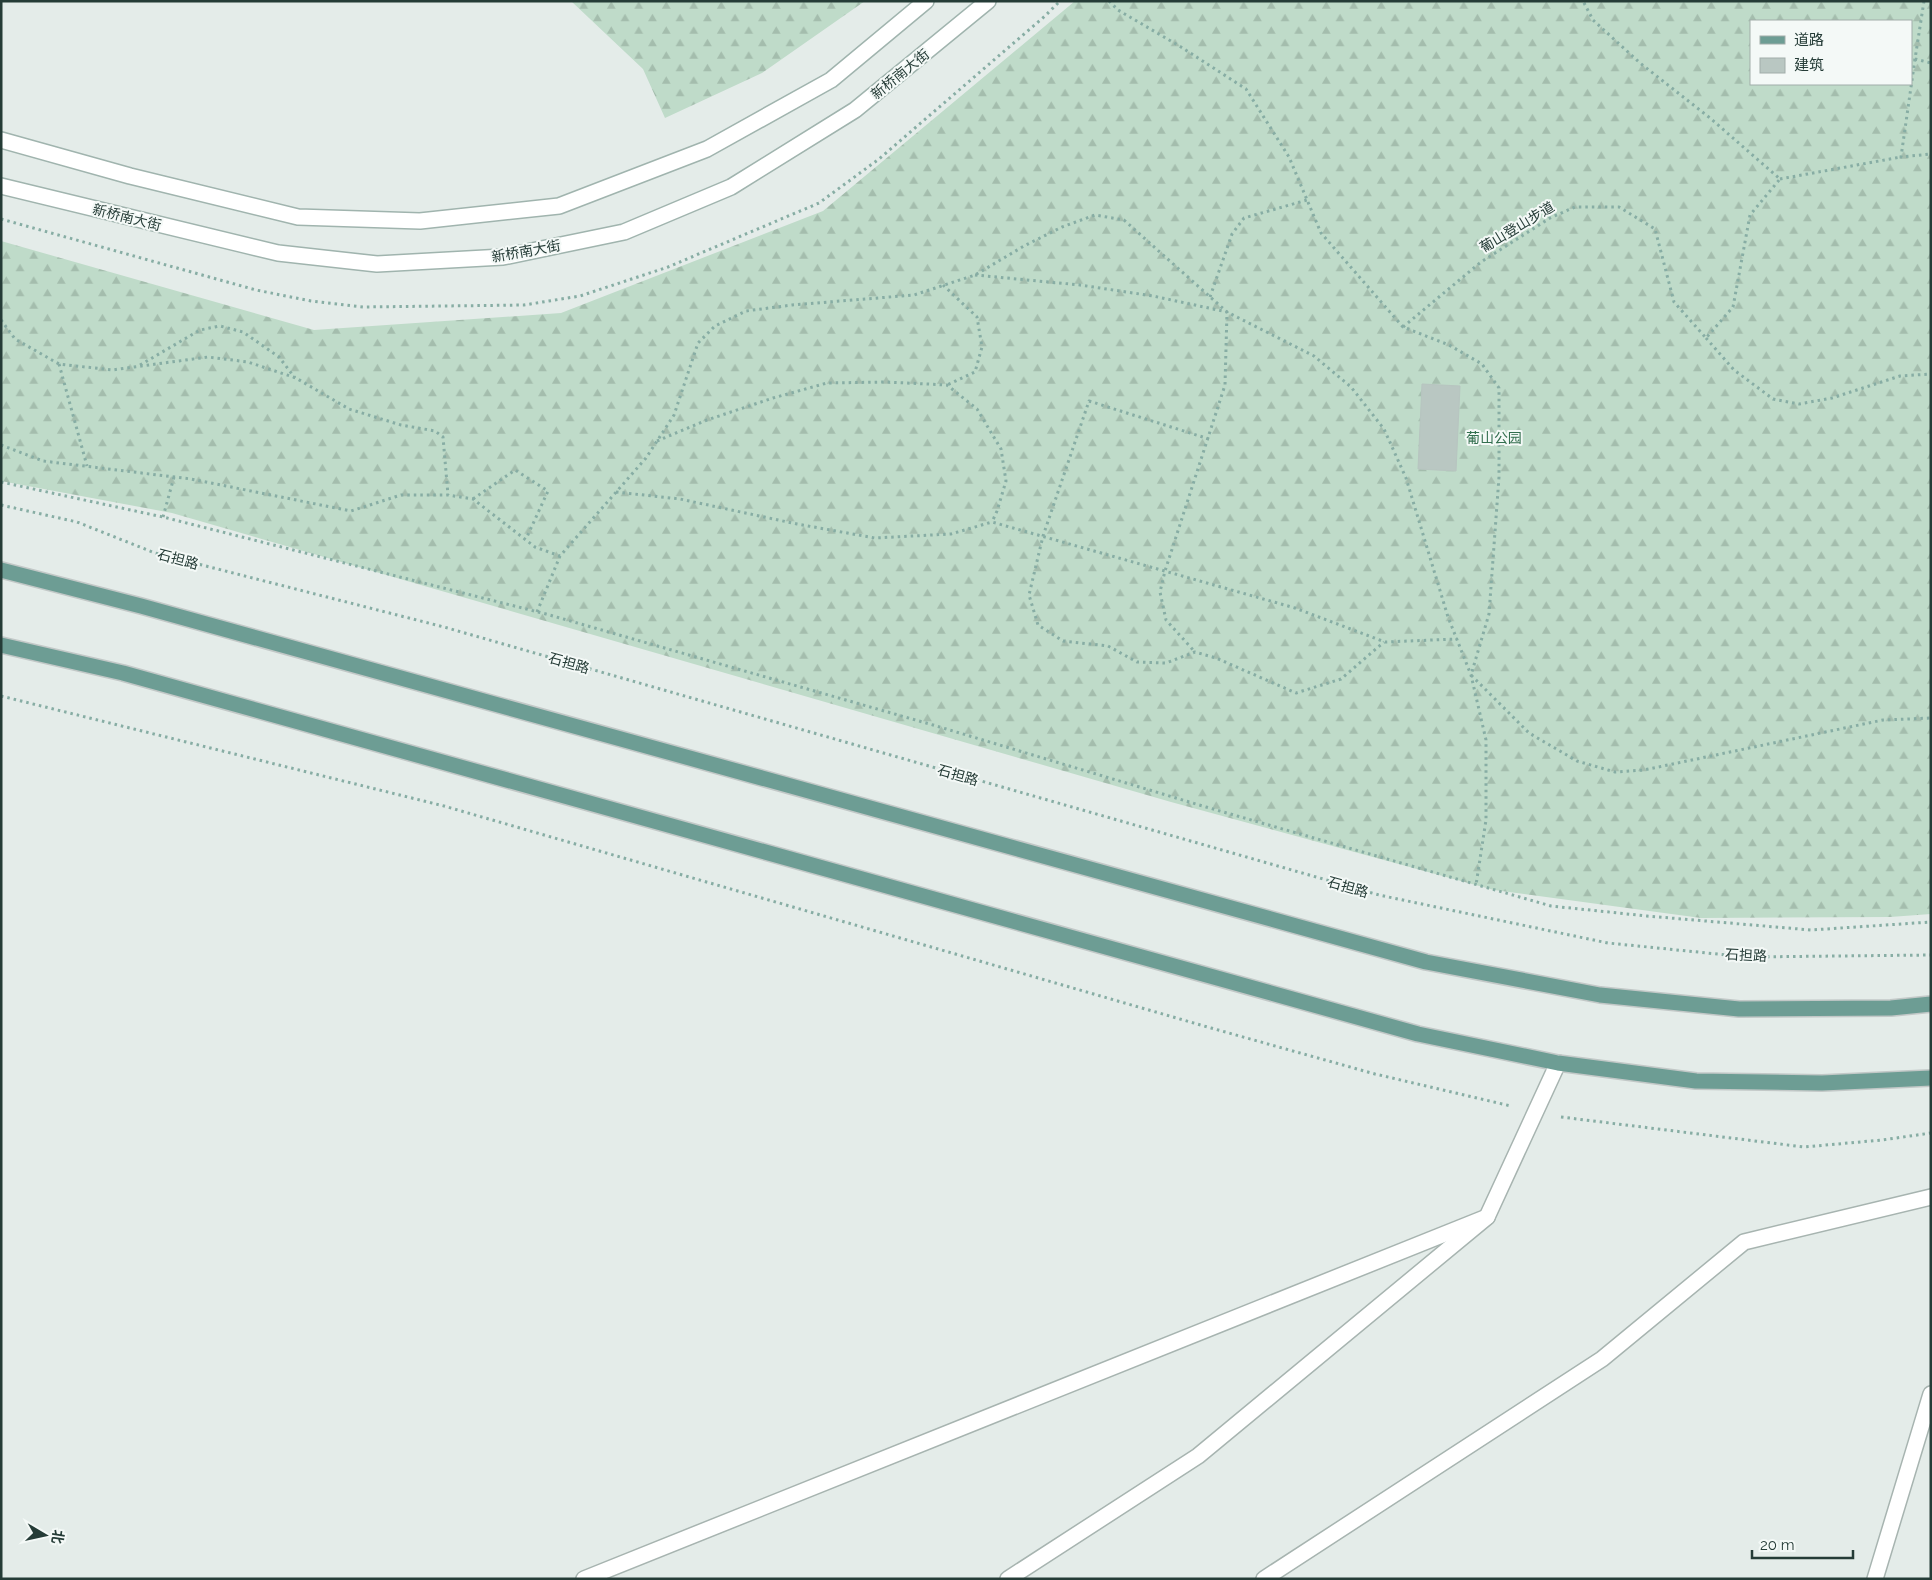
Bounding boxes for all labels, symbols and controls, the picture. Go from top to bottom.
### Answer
legend [1750,20,1912,85]
text: 道路 [1794,31,1824,49]
street label: 新桥南大街 [868,46,932,102]
text: 建筑 [1794,56,1824,74]
street label: 葡山登山步道 [1477,199,1557,255]
street label: 新桥南大街 [91,201,163,233]
street label: 新桥南大街 [490,237,562,265]
park label: 葡山公园 [1466,430,1522,446]
street label: 石担路 [156,546,200,572]
street label: 石担路 [547,650,591,676]
street label: 石担路 [936,762,980,788]
street label: 石担路 [1326,874,1370,900]
street label: 石担路 [1725,946,1767,964]
north arrow [20,1510,70,1560]
scale bar [1752,1528,1853,1560]
text: 北 [49,1529,67,1545]
text: 20 m [1760,1536,1795,1554]

